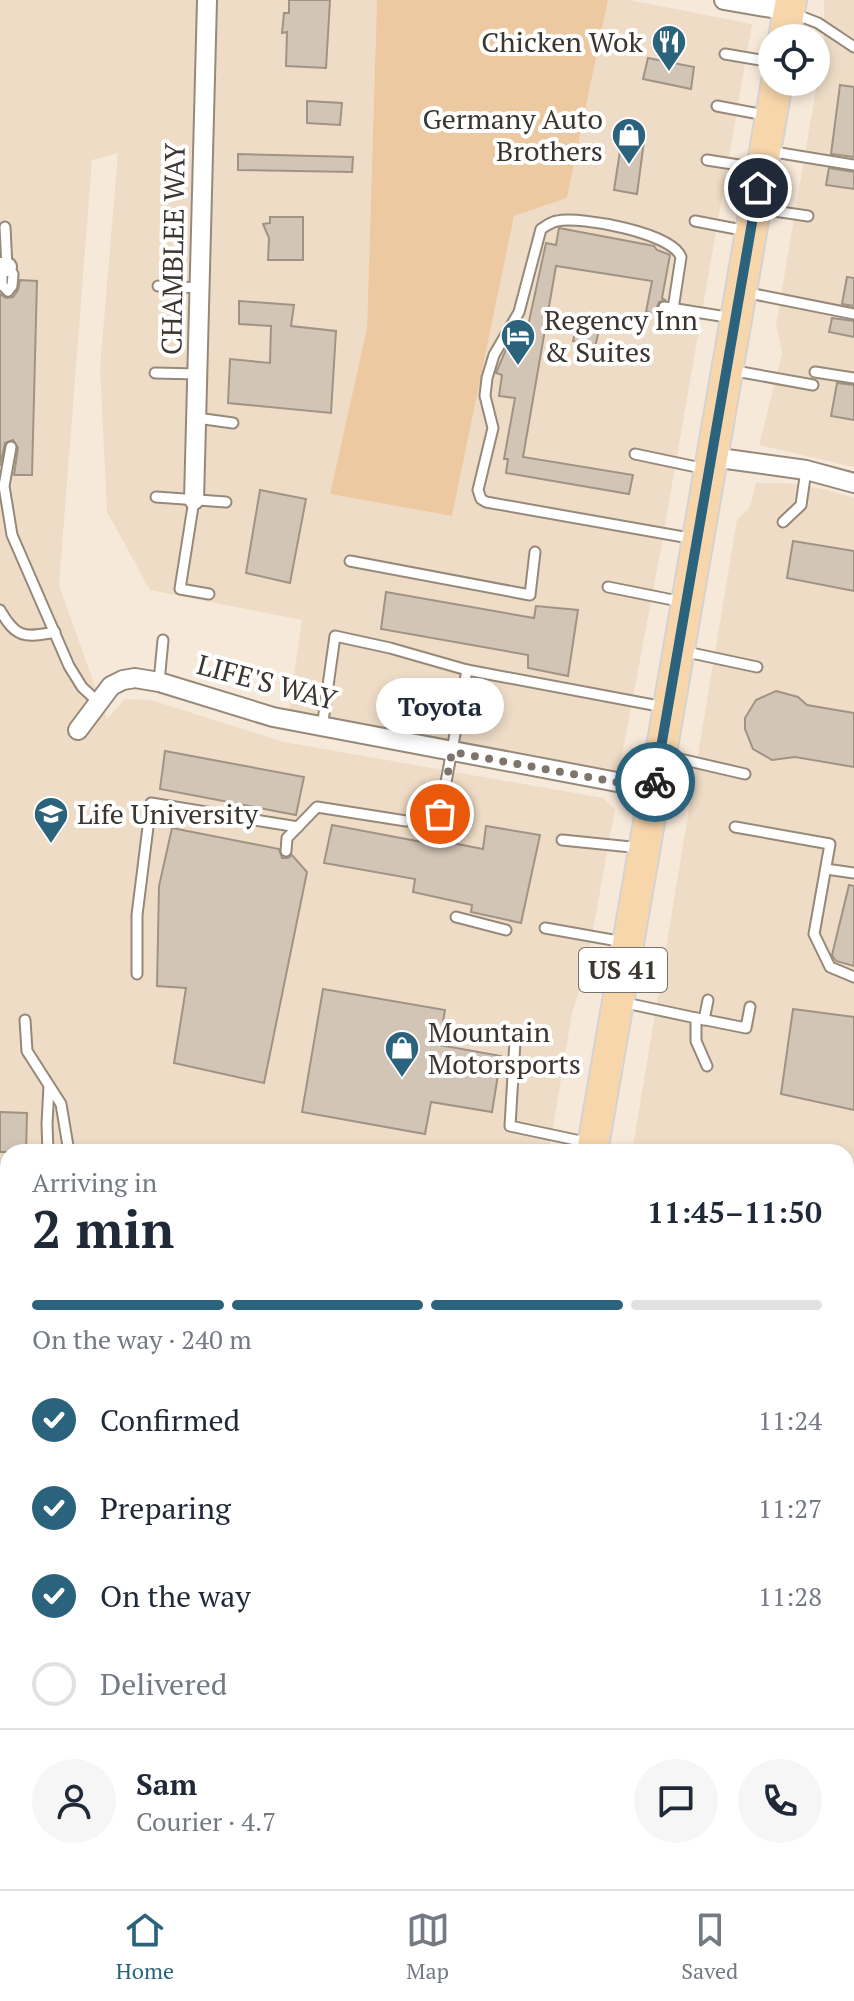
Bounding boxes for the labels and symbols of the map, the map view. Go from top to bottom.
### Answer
place label: Chicken Wok [481,23,644,60]
restaurant icon: Chicken Wok [650,23,688,73]
place label: Germany Auto Brothers [422,100,603,169]
shop icon: Germany Auto Brothers [610,116,648,166]
street label: CHAMBLEE WAY [152,142,193,355]
pin [724,154,792,222]
place label: Regency Inn & Suites [544,301,698,370]
hotel icon: Regency Inn & Suites [499,317,537,367]
street label: LIFE'S WAY [193,645,342,718]
callout: Toyota [376,678,504,734]
courier [615,742,695,822]
pin [406,780,474,848]
school or university icon: Life University [32,795,70,845]
place label: Life University [77,795,259,832]
road number: US 41 [579,948,667,992]
place label: Mountain Motorsports [428,1013,581,1082]
shop icon: Mountain Motorsports [383,1029,421,1079]

